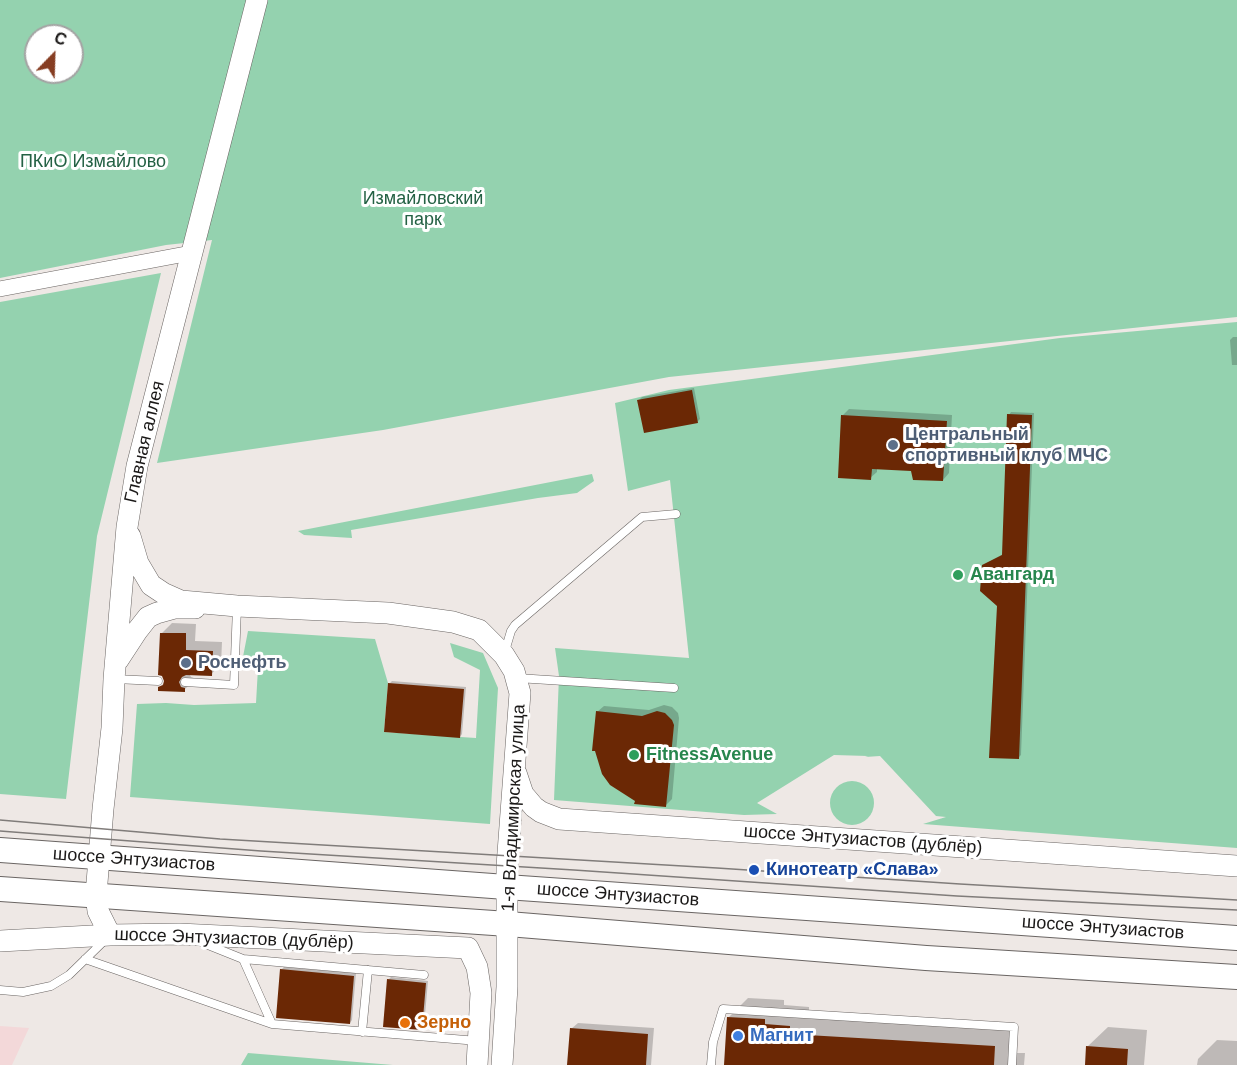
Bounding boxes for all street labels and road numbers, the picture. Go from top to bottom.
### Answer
street label: Главная аллея [120,379,170,505]
street label: 1-я Владимирская улица [498,704,530,912]
street label: шоссе Энтузиастов (дублёр) [743,821,983,859]
street label: шоссе Энтузиастов [52,844,216,876]
street label: шоссе Энтузиастов [536,879,700,911]
street label: шоссе Энтузиастов [1021,912,1185,944]
street label: шоссе Энтузиастов (дублёр) [114,924,354,954]

